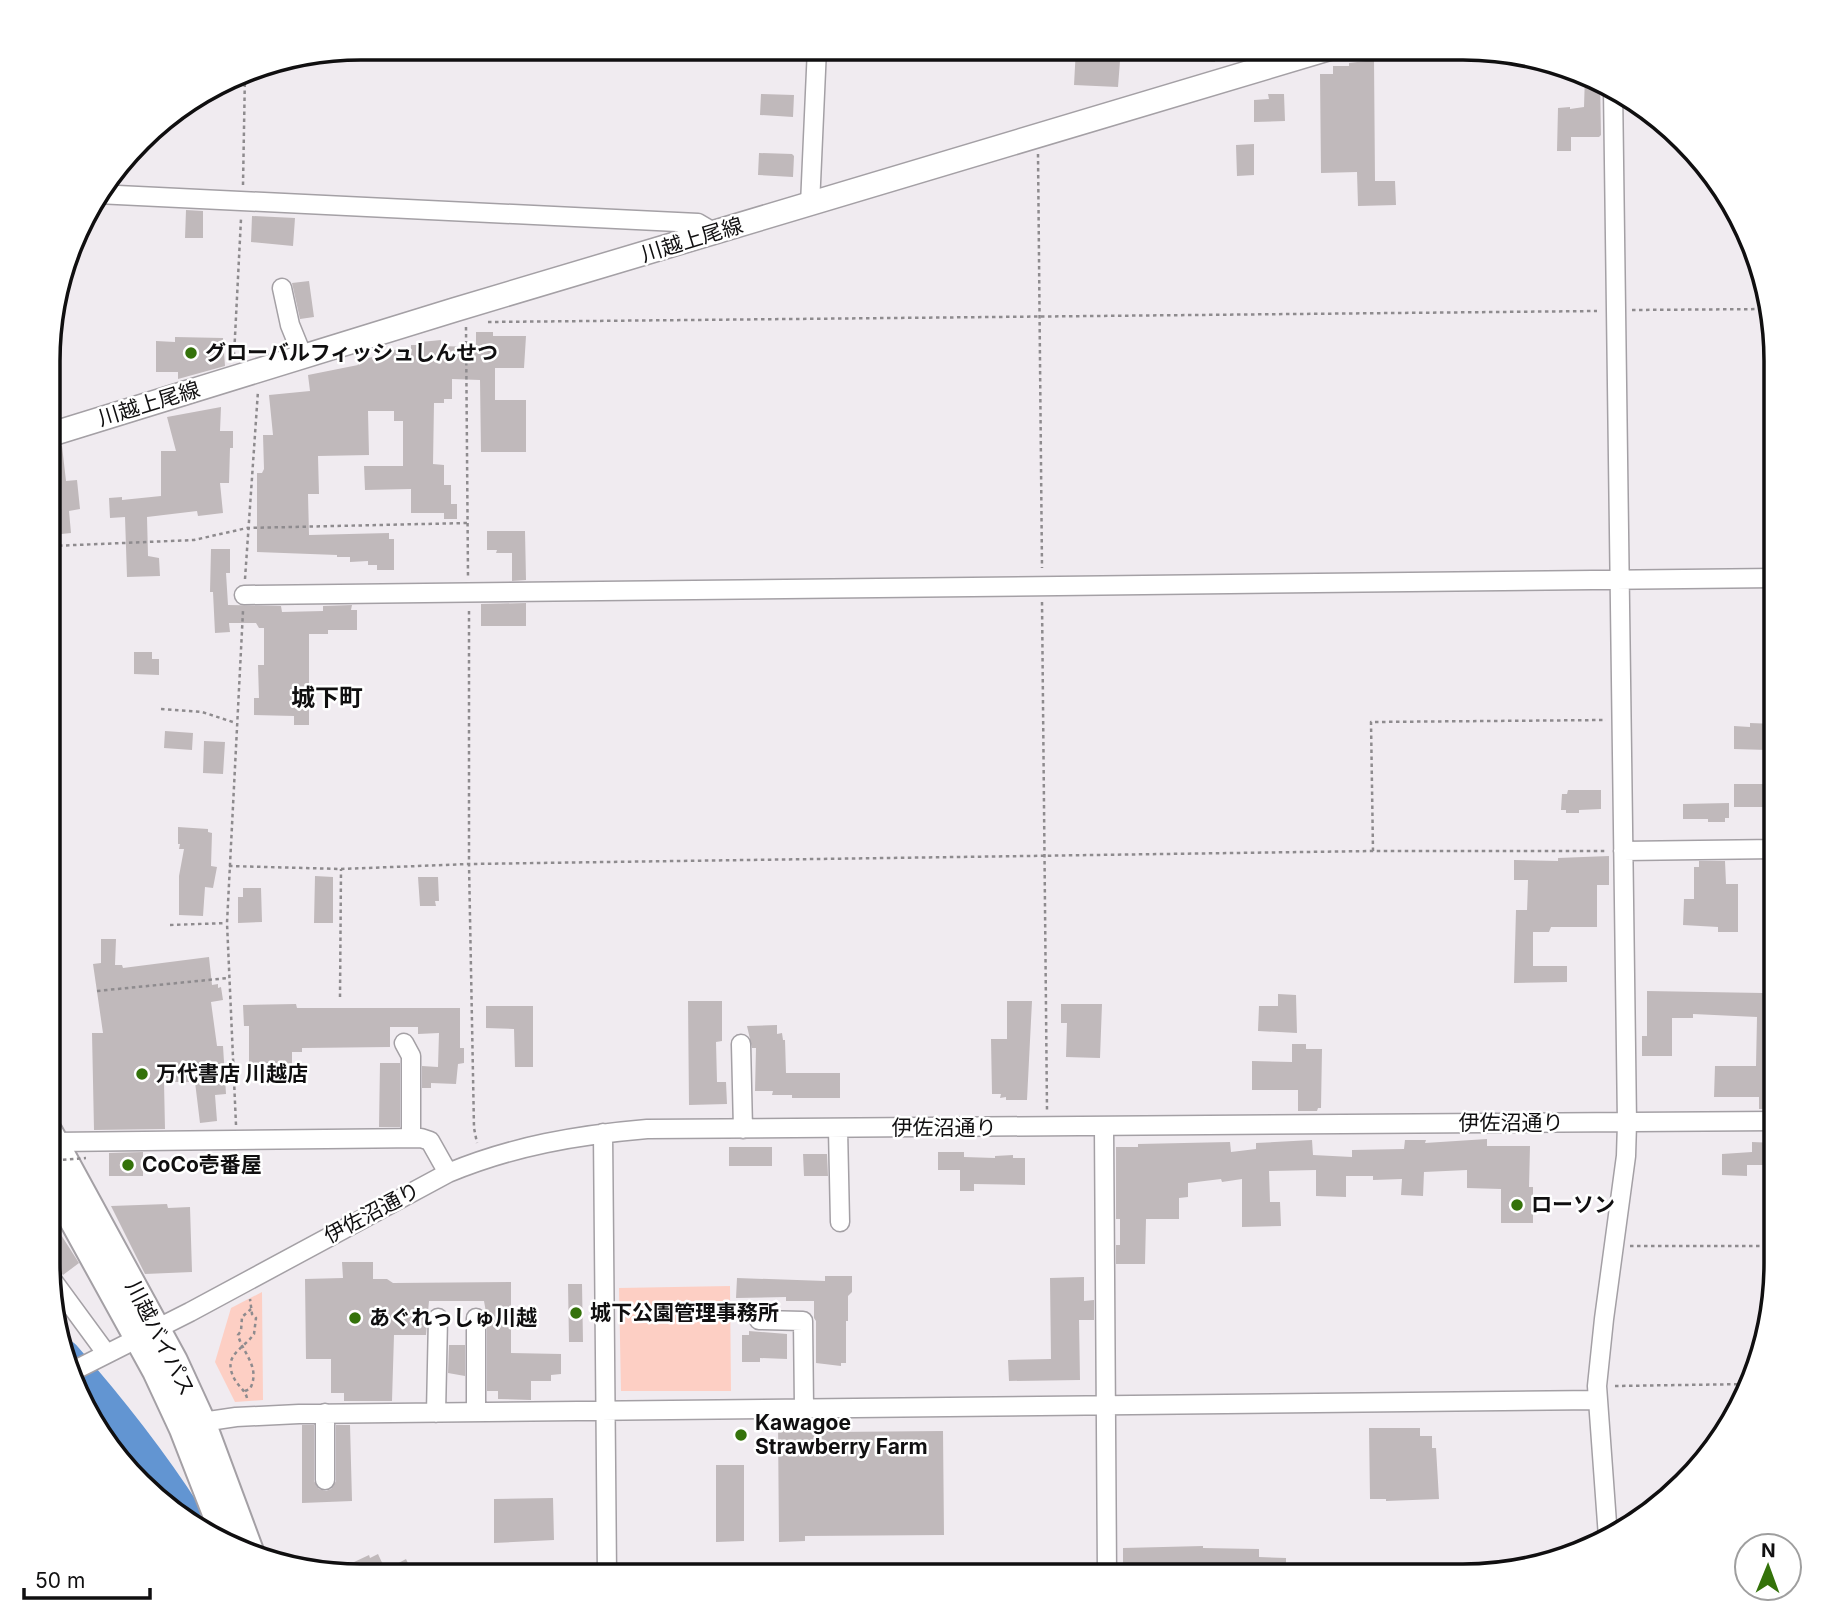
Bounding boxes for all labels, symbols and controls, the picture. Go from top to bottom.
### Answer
street label: 川越上尾線 [638,212,746,267]
place label: グローバルフィッシュしんせつ [205,340,498,365]
marker: グローバルフィッシュしんせつ [183,345,199,361]
street label: 川越上尾線 [95,376,203,431]
district label: 城下町 [291,683,363,712]
place label: 万代書店 川越店 [156,1061,308,1086]
marker: 万代書店 川越店 [134,1066,150,1082]
street label: 伊佐沼通り [1459,1110,1564,1135]
street label: 伊佐沼通り [892,1115,997,1140]
place label: CoCo壱番屋 [142,1152,262,1177]
marker: CoCo壱番屋 [120,1157,136,1173]
street label: 伊佐沼通り [320,1177,424,1248]
place label: ローソン [1531,1192,1615,1217]
marker: ローソン [1509,1197,1525,1213]
street label: 川越バイパス [121,1276,200,1399]
place label: 城下公園管理事務所 [590,1300,779,1325]
place label: あぐれっしゅ川越 [369,1305,537,1330]
marker: 城下公園管理事務所 [568,1305,584,1321]
marker: あぐれっしゅ川越 [347,1310,363,1326]
place label: Kawagoe Strawberry Farm [755,1410,928,1459]
marker: Kawagoe Strawberry Farm [733,1427,749,1443]
north arrow [1733,1532,1803,1602]
text: N [1761,1539,1776,1562]
scale bar [24,1556,150,1600]
text: 50 m [35,1568,85,1593]

